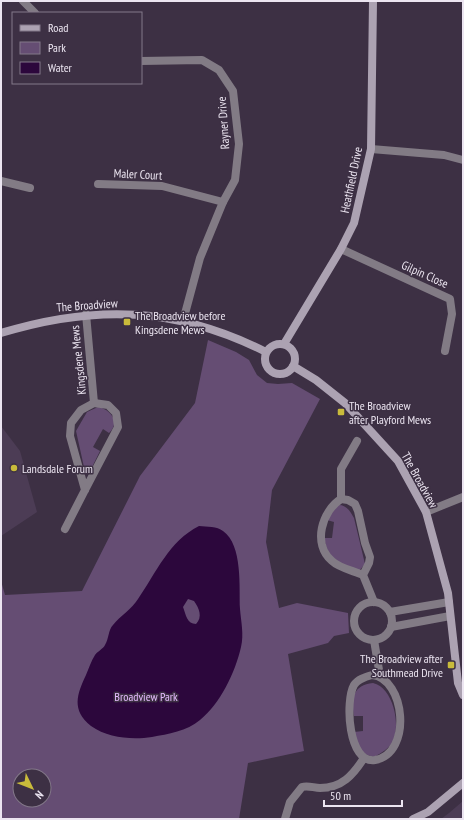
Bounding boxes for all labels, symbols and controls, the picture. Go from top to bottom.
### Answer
legend [12,12,142,84]
text: Road [48,20,68,35]
text: Park [48,40,66,55]
text: Water [48,60,73,75]
street label: Rayner Drive [214,96,232,150]
street label: Heathfield Drive [337,145,365,214]
street label: Maler Court [113,165,163,183]
street label: Gilpin Close [399,257,451,291]
street label: The Broadview [56,295,119,315]
place label: The Broadview before Kingsdene Mews [135,308,225,337]
marker: The Broadview before Kingsdene Mews [122,317,132,327]
street label: Kingsdene Mews [67,325,89,395]
place label: The Broadview after Playford Mews [349,398,431,427]
marker: The Broadview after Playford Mews [336,407,346,417]
street label: The Broadview [399,449,442,511]
place label: Landsdale Forum [22,461,93,476]
marker: Landsdale Forum [9,463,19,473]
place label: The Broadview after Southmead Drive [360,651,444,680]
marker: The Broadview after Southmead Drive [446,660,456,670]
park label: Broadview Park [114,689,178,704]
north arrow [12,768,52,808]
scale bar [324,782,402,808]
text: N [32,788,46,802]
text: 50 m [330,788,351,803]

